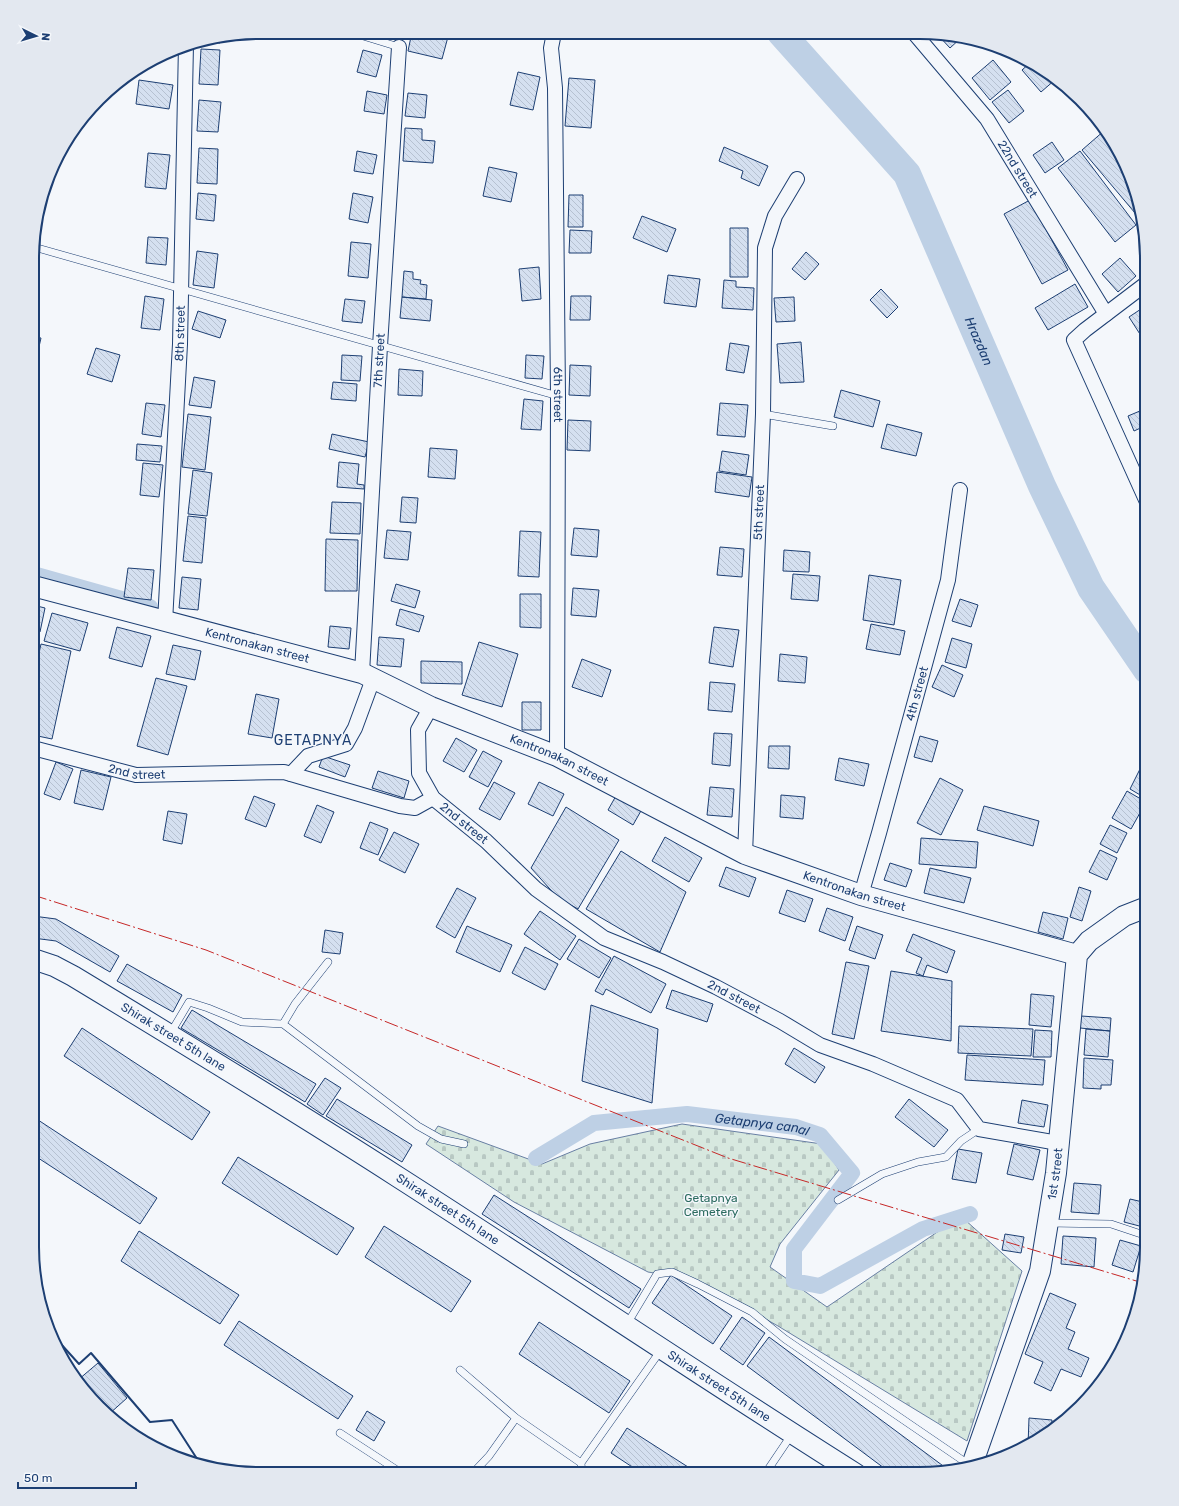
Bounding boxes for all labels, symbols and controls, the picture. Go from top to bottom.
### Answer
north arrow [16,16,56,56]
text: N [39,32,52,41]
street label: 22nd street [995,138,1041,201]
street label: 8th street [172,305,188,362]
water label: Hrazdan [962,314,996,368]
street label: 7th street [371,333,388,388]
street label: 6th street [551,367,565,423]
street label: 5th street [751,484,767,540]
street label: Kentronakan street [204,625,311,666]
street label: 4th street [903,665,931,722]
street label: Kentronakan street [508,731,611,789]
district label: GETAPNYA [274,732,352,749]
street label: 2nd street [107,761,166,782]
street label: 2nd street [437,799,491,847]
street label: Kentronakan street [801,868,908,914]
street label: 2nd street [705,977,763,1016]
street label: Shirak street 5th lane [119,1000,228,1074]
water label: Getapnya canal [714,1110,812,1139]
street label: 1st street [1045,1147,1065,1201]
street label: Shirak street 5th lane [394,1171,502,1248]
park label: Getapnya Cemetery [684,1191,739,1219]
street label: Shirak street 5th lane [665,1348,773,1425]
scale bar [18,1464,136,1490]
text: 50 m [24,1471,52,1485]

